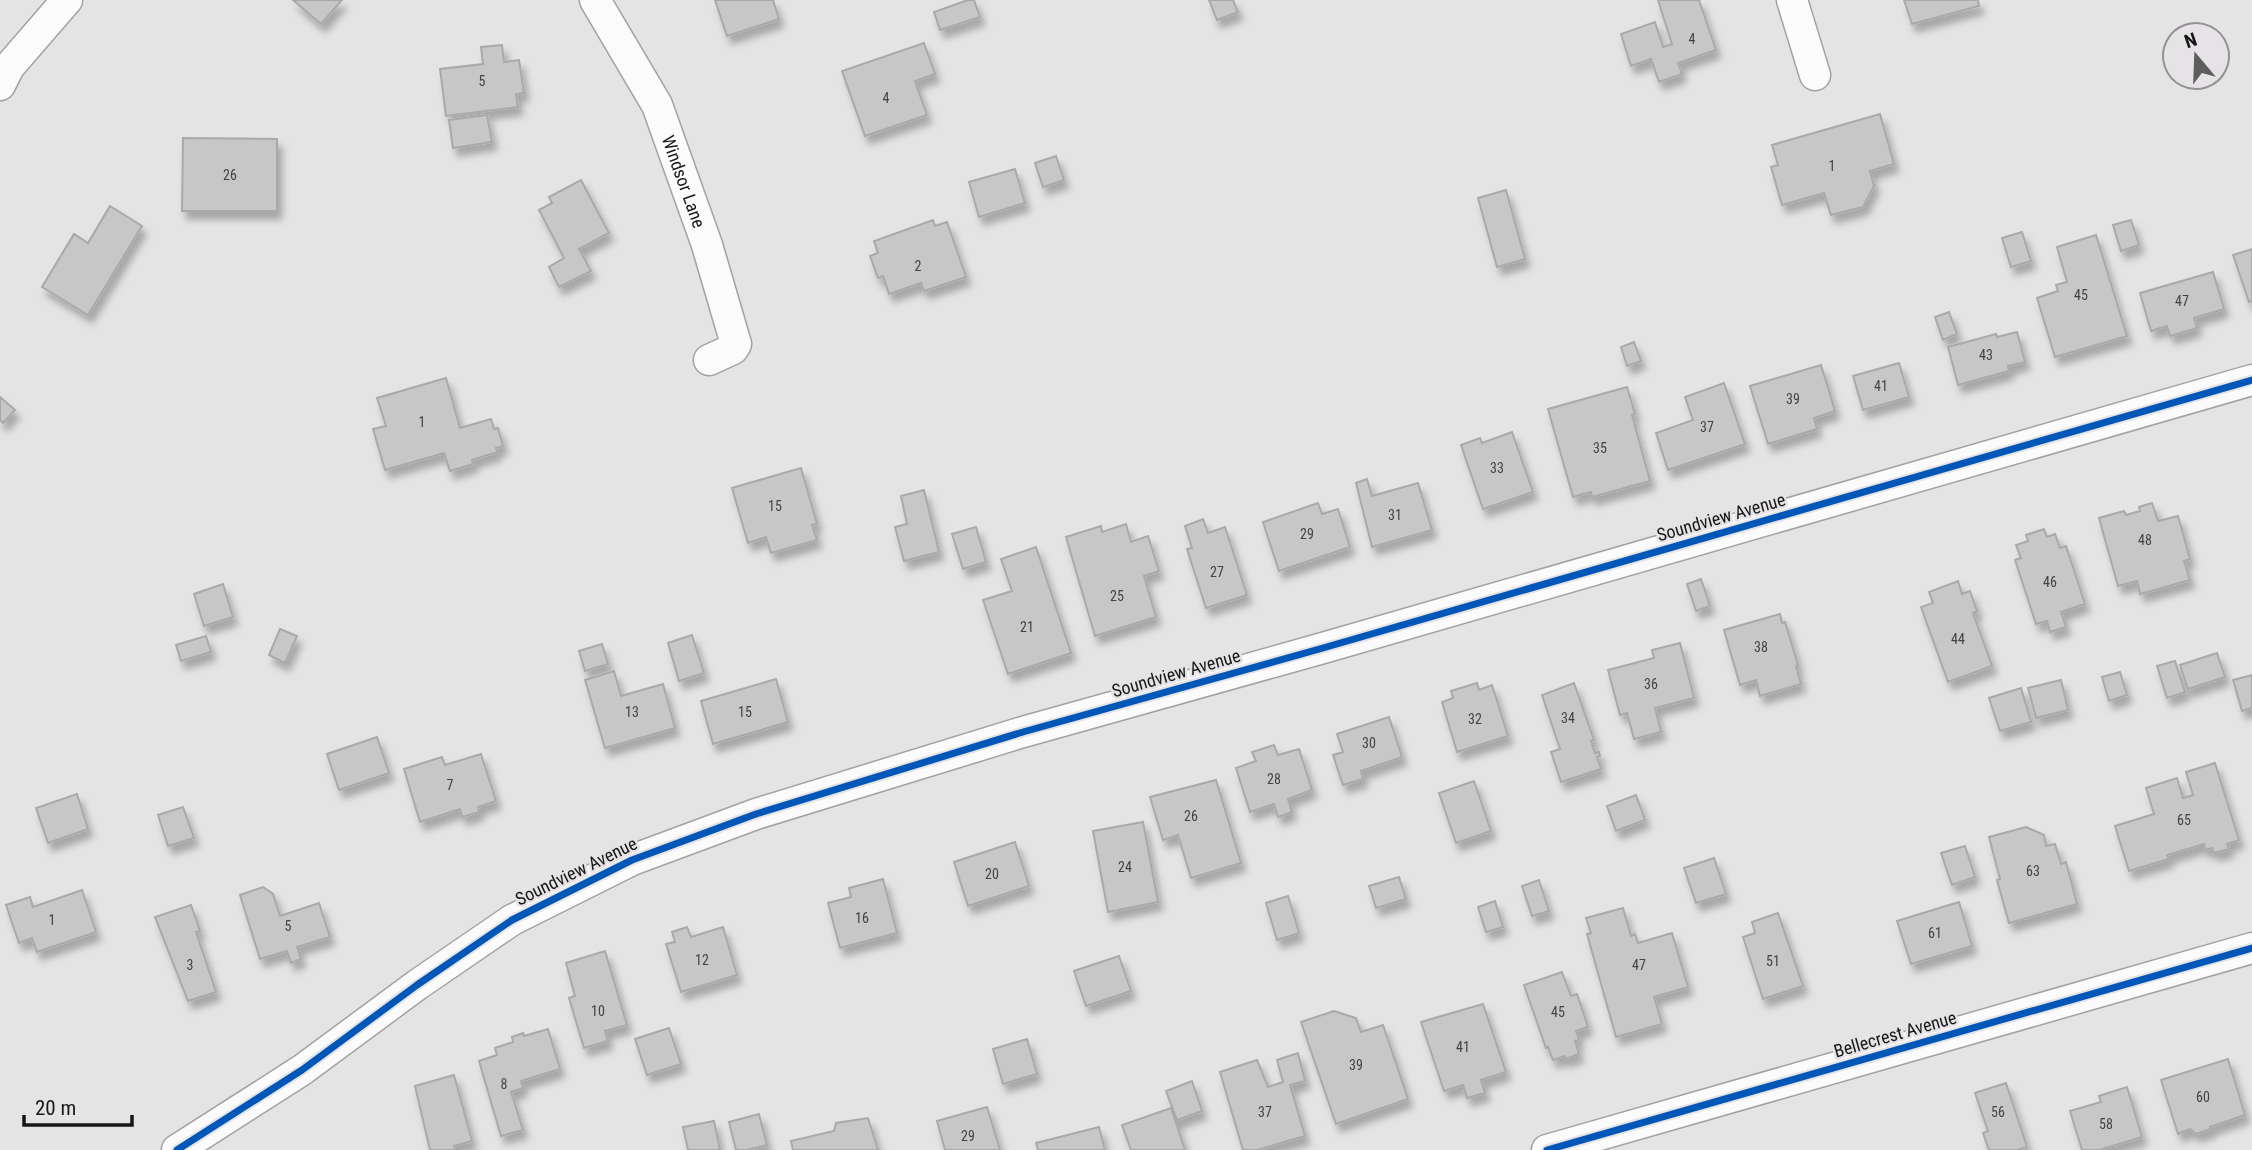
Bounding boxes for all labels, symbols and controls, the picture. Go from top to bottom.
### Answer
north arrow [2161,21,2231,91]
text: N [2181,28,2200,53]
house number: 4 [1689,31,1696,47]
house number: 5 [479,73,486,89]
house number: 4 [883,90,890,106]
street label: Windsor Lane [658,132,710,230]
house number: 1 [1829,158,1835,174]
house number: 26 [223,167,237,183]
house number: 2 [915,258,922,274]
house number: 45 [2074,287,2088,303]
house number: 47 [2175,293,2189,309]
house number: 43 [1979,347,1993,363]
house number: 41 [1874,378,1888,394]
house number: 39 [1786,391,1800,407]
house number: 1 [419,414,425,430]
house number: 37 [1700,419,1714,435]
house number: 35 [1593,440,1607,456]
house number: 33 [1490,460,1504,476]
street label: Soundview Avenue [1654,489,1788,545]
house number: 15 [768,498,782,514]
house number: 31 [1388,507,1402,523]
house number: 29 [1300,526,1314,542]
house number: 48 [2138,532,2152,548]
house number: 27 [1210,564,1224,580]
house number: 46 [2043,574,2057,590]
house number: 25 [1110,588,1124,604]
house number: 21 [1020,619,1034,635]
house number: 44 [1951,631,1965,647]
house number: 38 [1754,639,1768,655]
street label: Soundview Avenue [1109,645,1243,701]
house number: 36 [1644,676,1658,692]
house number: 13 [625,704,639,720]
house number: 15 [738,704,752,720]
house number: 34 [1561,710,1575,726]
house number: 32 [1468,711,1482,727]
house number: 30 [1362,735,1376,751]
house number: 28 [1267,771,1281,787]
house number: 7 [447,777,454,793]
house number: 26 [1184,808,1198,824]
house number: 65 [2177,812,2191,828]
street label: Soundview Avenue [512,832,640,910]
house number: 24 [1118,859,1132,875]
house number: 63 [2026,863,2040,879]
house number: 20 [985,866,999,882]
house number: 16 [855,910,869,926]
house number: 1 [49,912,55,928]
house number: 5 [285,918,292,934]
house number: 61 [1928,925,1942,941]
house number: 12 [695,952,709,968]
house number: 51 [1766,953,1780,969]
house number: 3 [187,957,193,973]
house number: 47 [1632,957,1646,973]
house number: 10 [591,1003,605,1019]
house number: 45 [1551,1004,1565,1020]
street label: Bellecrest Avenue [1831,1006,1959,1062]
house number: 41 [1456,1039,1470,1055]
house number: 39 [1349,1057,1363,1073]
house number: 8 [501,1076,508,1092]
scale bar [24,1084,133,1128]
house number: 60 [2196,1089,2210,1105]
text: 20 m [35,1096,76,1120]
house number: 37 [1258,1104,1272,1120]
house number: 56 [1991,1104,2005,1120]
house number: 58 [2099,1116,2113,1132]
house number: 29 [961,1128,975,1144]

